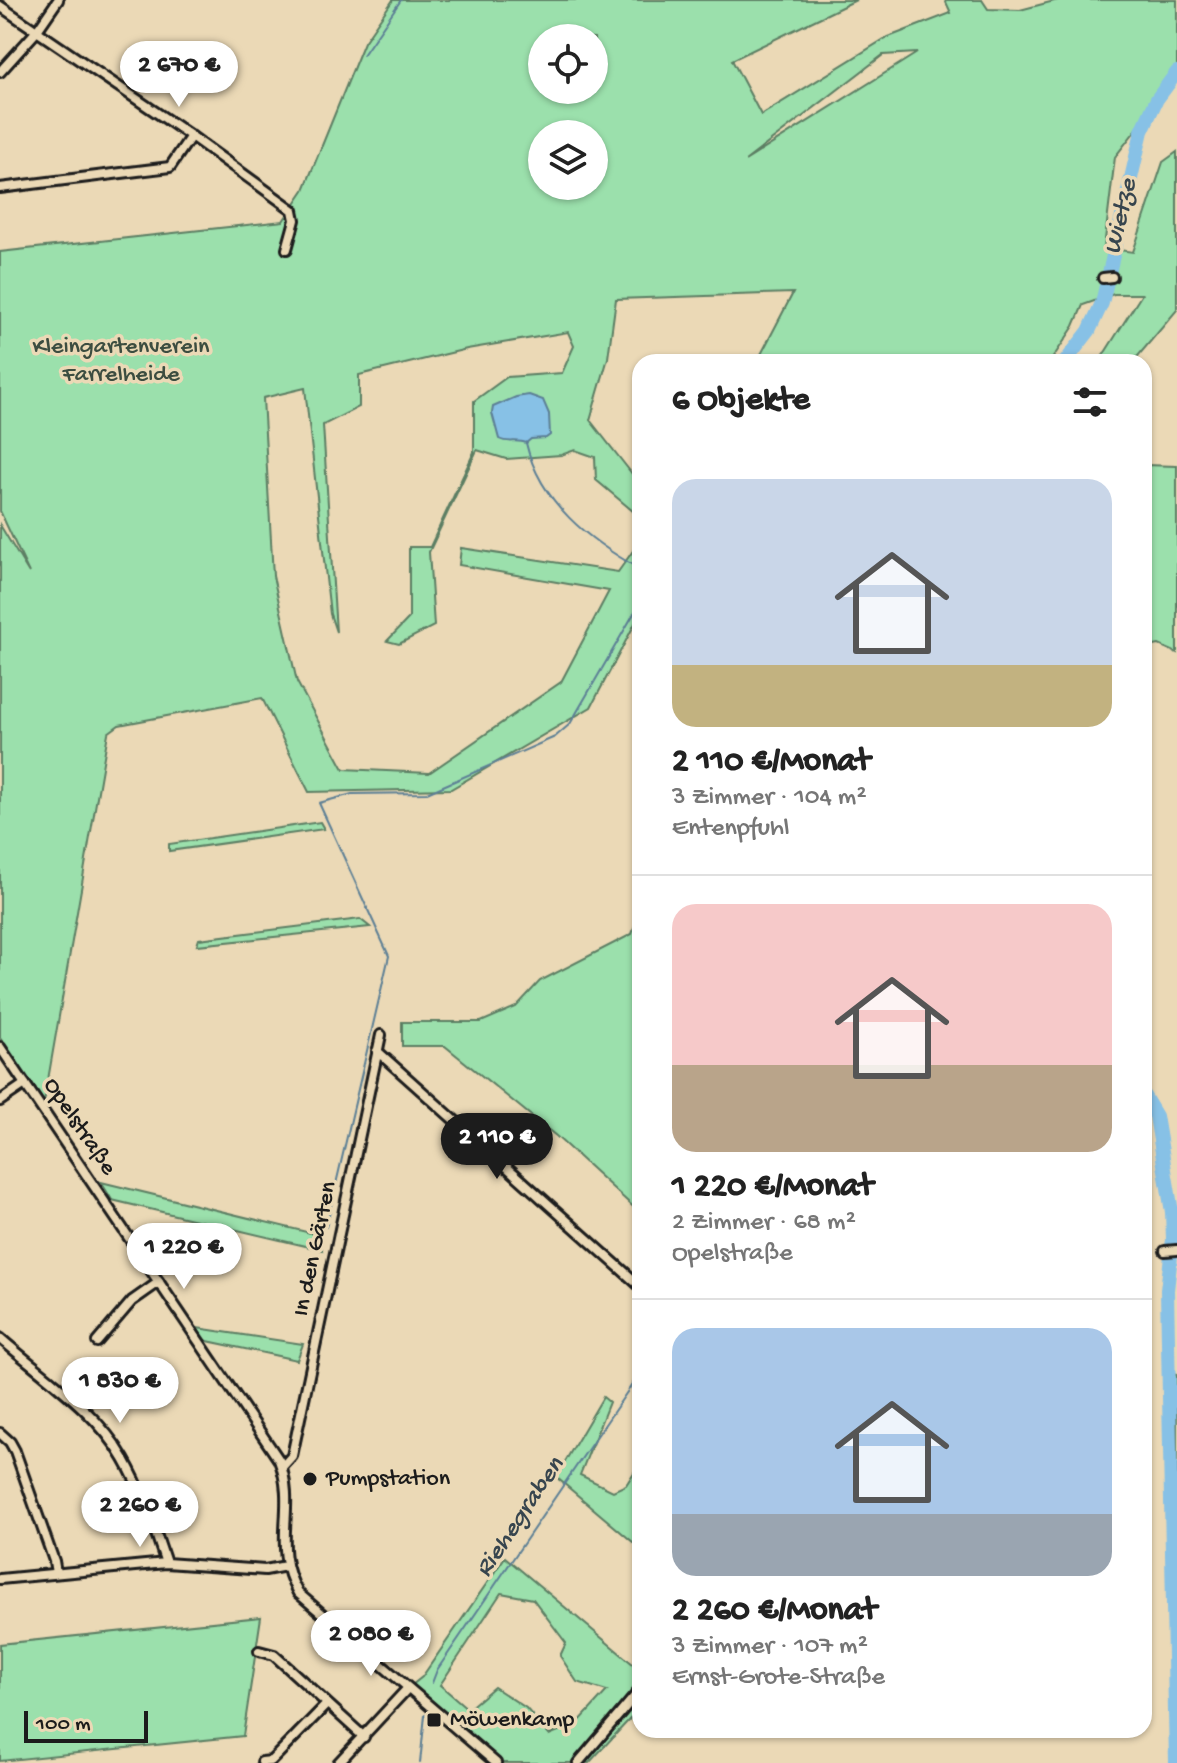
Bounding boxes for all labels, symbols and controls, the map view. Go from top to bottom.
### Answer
map controls [528,24,608,200]
button: locate [528,24,608,104]
pin: 2 670 € [105,41,253,109]
text: 2 670 € [138,51,220,82]
button: layers [528,120,608,200]
water label: Wietze [1098,175,1146,258]
park label: Kleingartenverein Farrelheide [32,333,210,390]
icon: filters [1068,380,1112,424]
text: 6 Objekte [672,382,810,422]
icon: home [820,531,964,675]
text: 2 110 €/Monat [672,743,870,783]
text: 3 Zimmer · 104 m² [672,783,867,814]
text: Entenpfuhl [672,814,790,845]
icon: home [820,956,964,1100]
street label: Opelstraße [36,1073,122,1182]
pin: 2 110 € [423,1113,571,1181]
text: 2 110 € [459,1123,535,1154]
text: 1 220 €/Monat [672,1168,873,1208]
street label: In den Gärten [288,1178,345,1319]
text: 2 Zimmer · 68 m² [672,1208,856,1239]
pin: 1 220 € [110,1223,258,1291]
text: 1 220 € [145,1233,223,1264]
text: Opelstraße [672,1239,793,1270]
pin: 1 830 € [46,1357,194,1425]
text: 1 830 € [80,1367,160,1398]
icon: home [820,1380,964,1524]
water label: Riehegraben [470,1452,573,1584]
place label: Pumpstation [325,1465,451,1494]
marker: Pumpstation [301,1470,319,1488]
pin: 2 260 € [66,1481,214,1549]
text: 2 260 € [99,1491,181,1522]
text: 2 260 €/Monat [672,1592,877,1632]
pin: 2 080 € [297,1610,445,1678]
text: 2 080 € [329,1620,413,1651]
text: 3 Zimmer · 107 m² [672,1632,868,1663]
text: Ernst-Grote-Straße [672,1663,885,1694]
place label: Möwenkamp [450,1706,575,1735]
scale bar [24,1707,148,1743]
marker: Möwenkamp [425,1711,443,1729]
text: 100 m [36,1712,91,1738]

